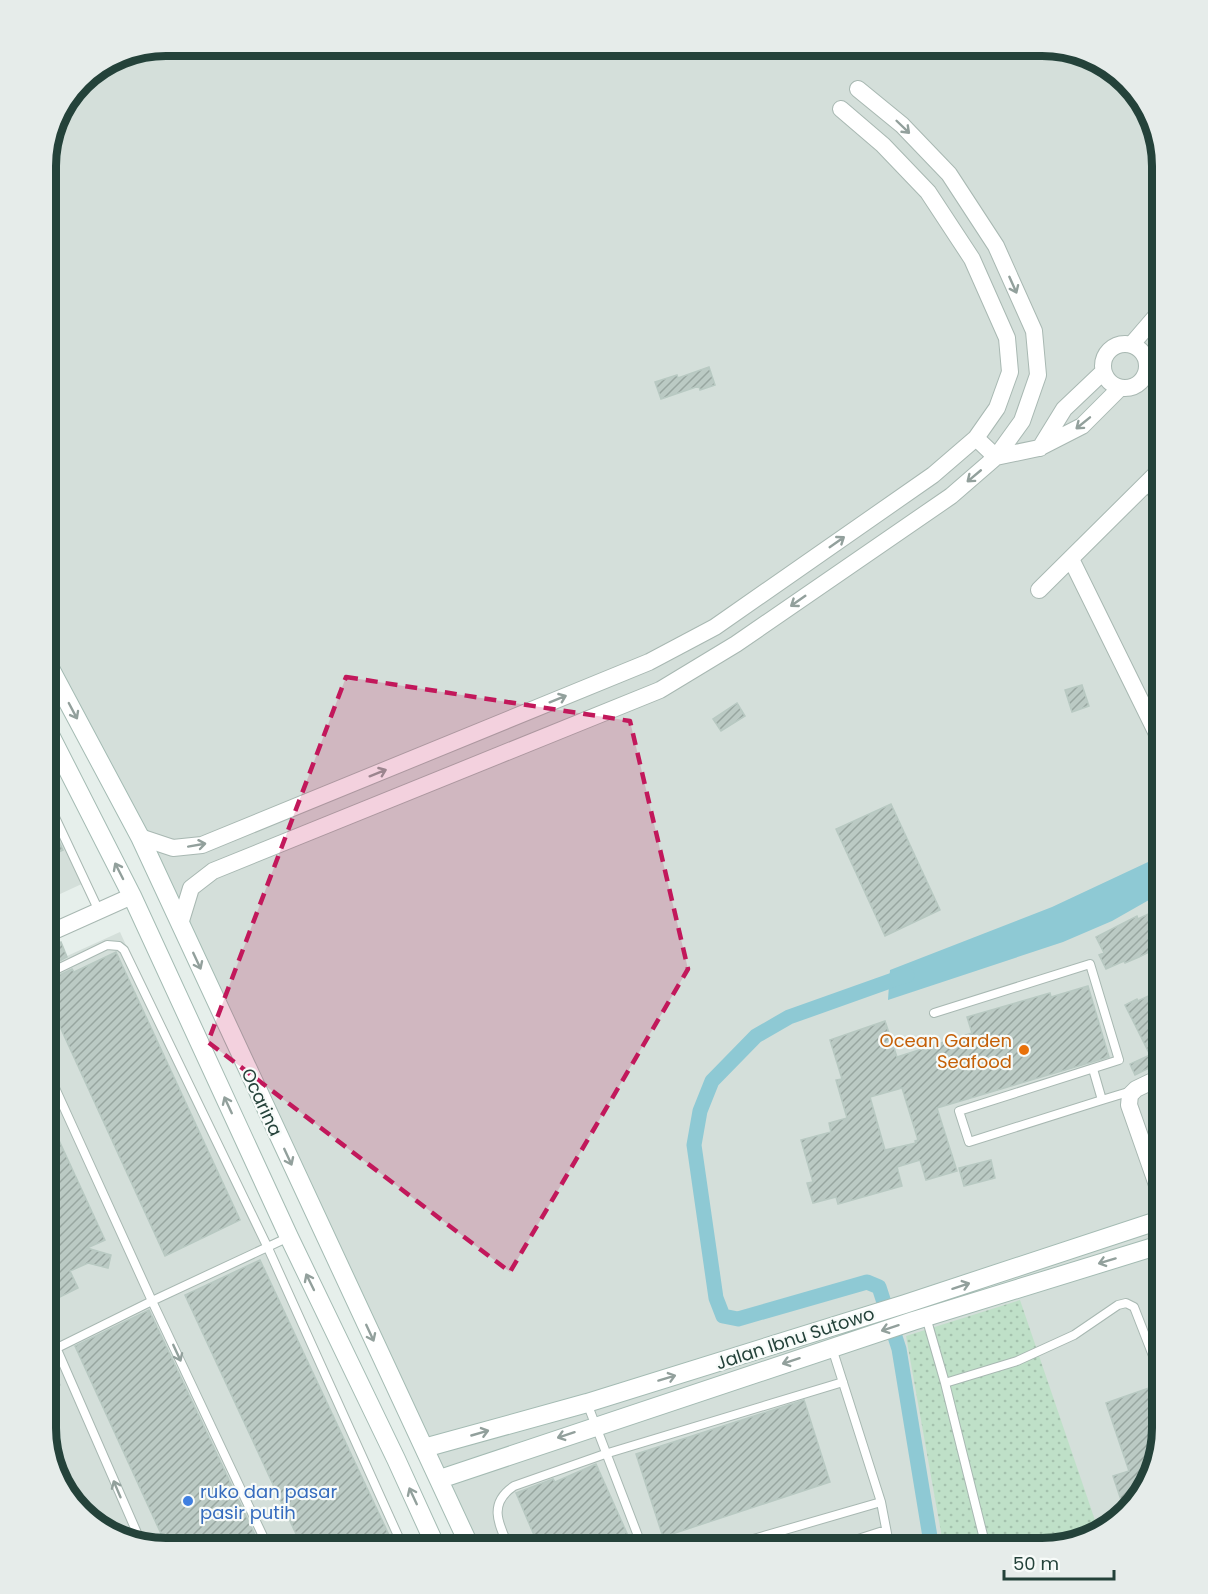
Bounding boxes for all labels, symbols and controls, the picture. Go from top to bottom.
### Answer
one-way arrow [895,119,910,134]
one-way arrow [1008,276,1020,294]
one-way arrow [1075,417,1091,430]
one-way arrow [967,469,982,483]
one-way arrow [828,536,844,548]
one-way arrow [791,595,807,607]
one-way arrow [548,693,567,704]
one-way arrow [67,702,79,719]
one-way arrow [368,767,387,778]
one-way arrow [187,839,206,850]
one-way arrow [113,863,125,881]
one-way arrow [191,951,203,969]
place label: Ocean Garden Seafood [880,1028,1012,1074]
marker: Ocean Garden Seafood [1017,1043,1031,1057]
street label: Ocarina [235,1064,289,1140]
one-way arrow [222,1097,233,1115]
one-way arrow [282,1147,294,1165]
one-way arrow [1098,1256,1117,1267]
one-way arrow [304,1274,316,1292]
one-way arrow [951,1279,970,1290]
street label: Jalan Ibnu Sutowo [712,1301,878,1375]
one-way arrow [365,1324,377,1342]
one-way arrow [881,1324,900,1335]
one-way arrow [171,1344,183,1362]
one-way arrow [782,1356,801,1367]
one-way arrow [657,1372,676,1383]
one-way arrow [470,1427,489,1438]
one-way arrow [557,1431,576,1442]
place label: ruko dan pasar pasir putih [200,1479,337,1525]
one-way arrow [111,1480,122,1499]
one-way arrow [406,1487,418,1505]
marker: ruko dan pasar pasir putih [181,1494,195,1508]
scale bar [1004,1543,1114,1581]
text: 50 m [1013,1551,1059,1576]

